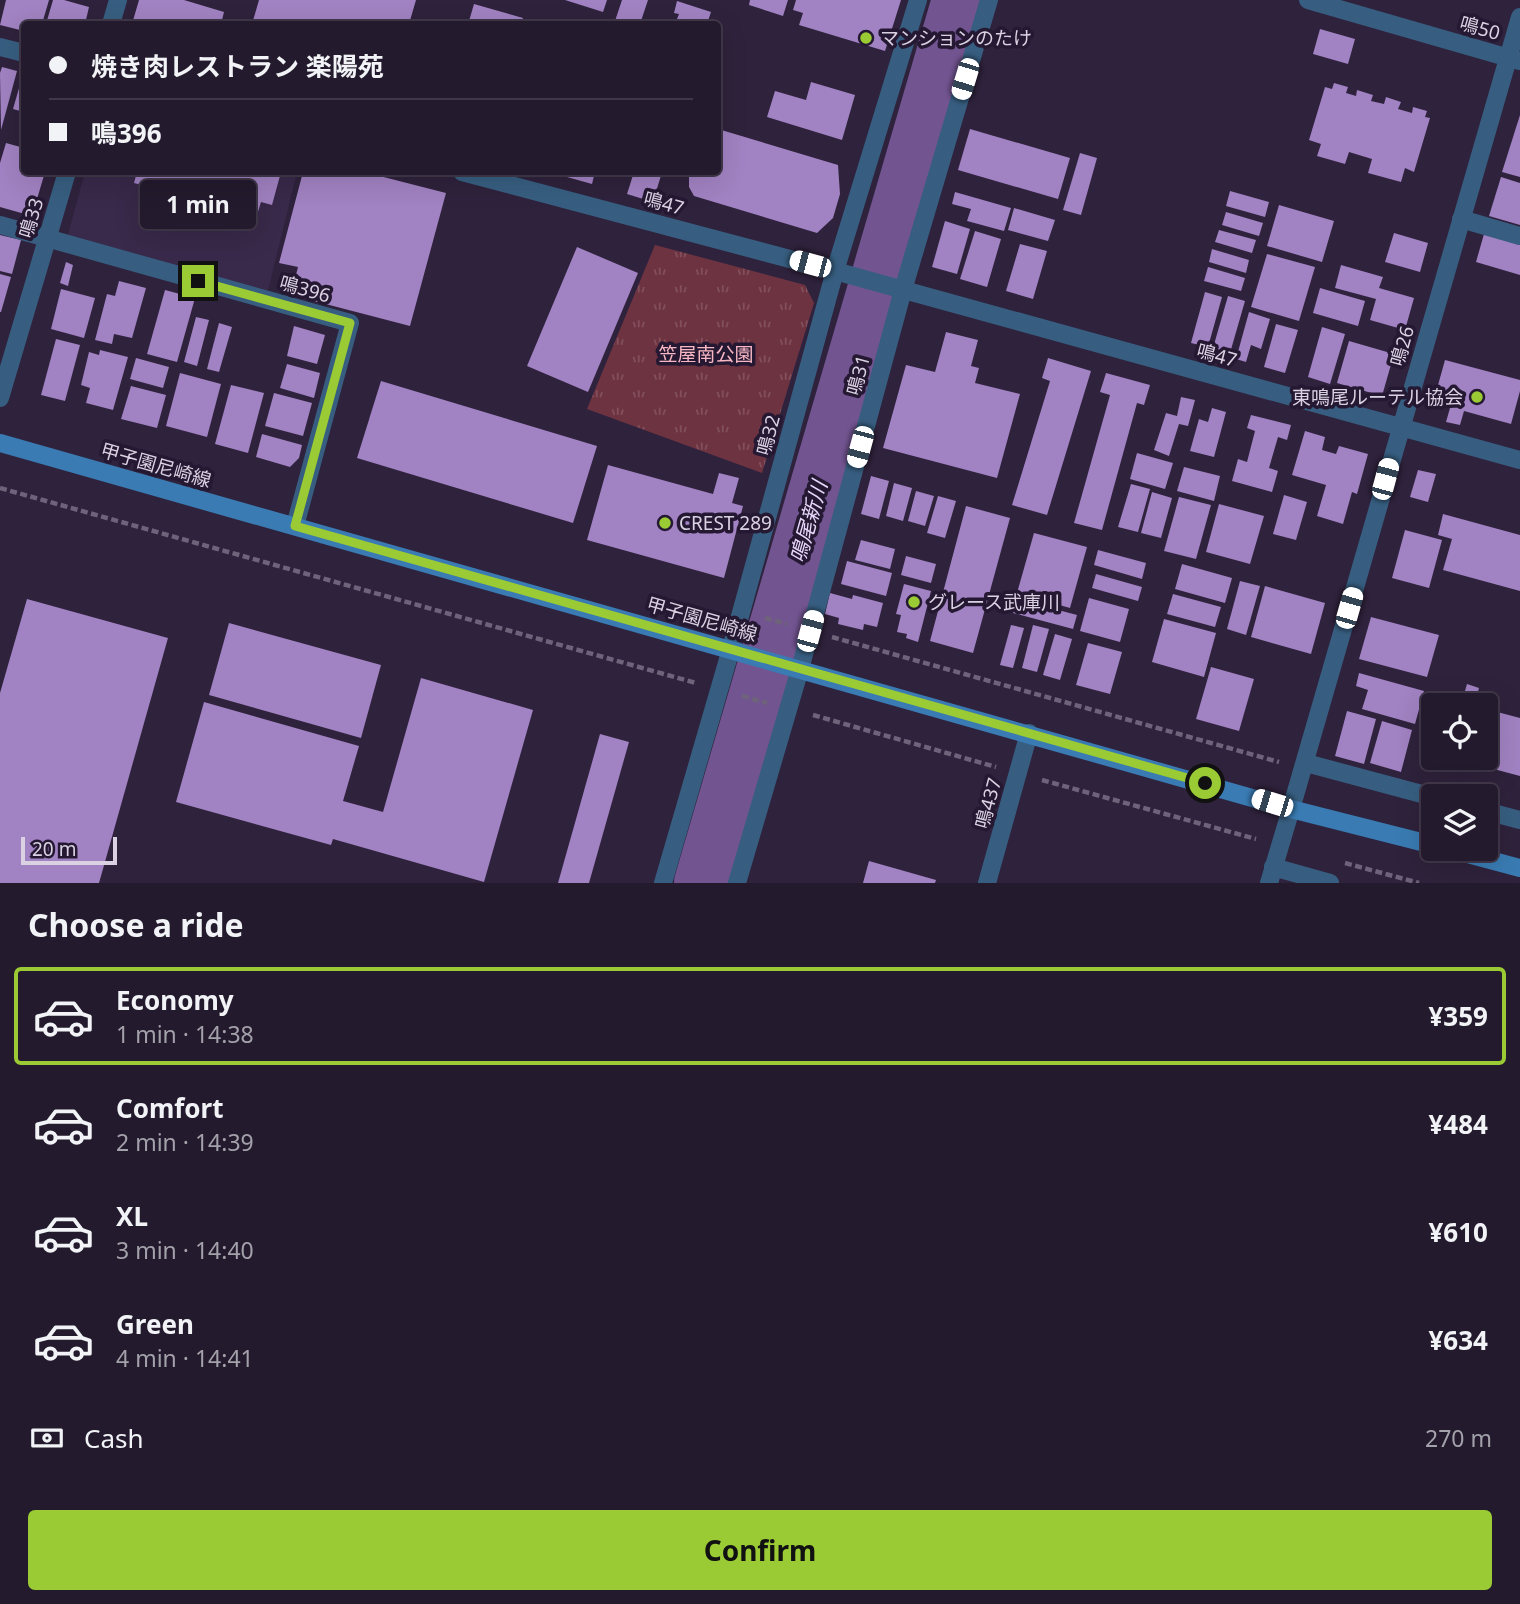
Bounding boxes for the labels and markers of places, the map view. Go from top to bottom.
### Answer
place label: マンションのたけ [880,25,1032,51]
marker: マンションのたけ [858,30,874,46]
place label: 東鳴尾ルーテル協会 [1292,384,1463,410]
marker: 東鳴尾ルーテル協会 [1469,389,1485,405]
place label: CREST 289 [679,510,772,536]
marker: CREST 289 [657,515,673,531]
place label: グレース武庫川 [928,589,1060,615]
marker: グレース武庫川 [906,594,922,610]

